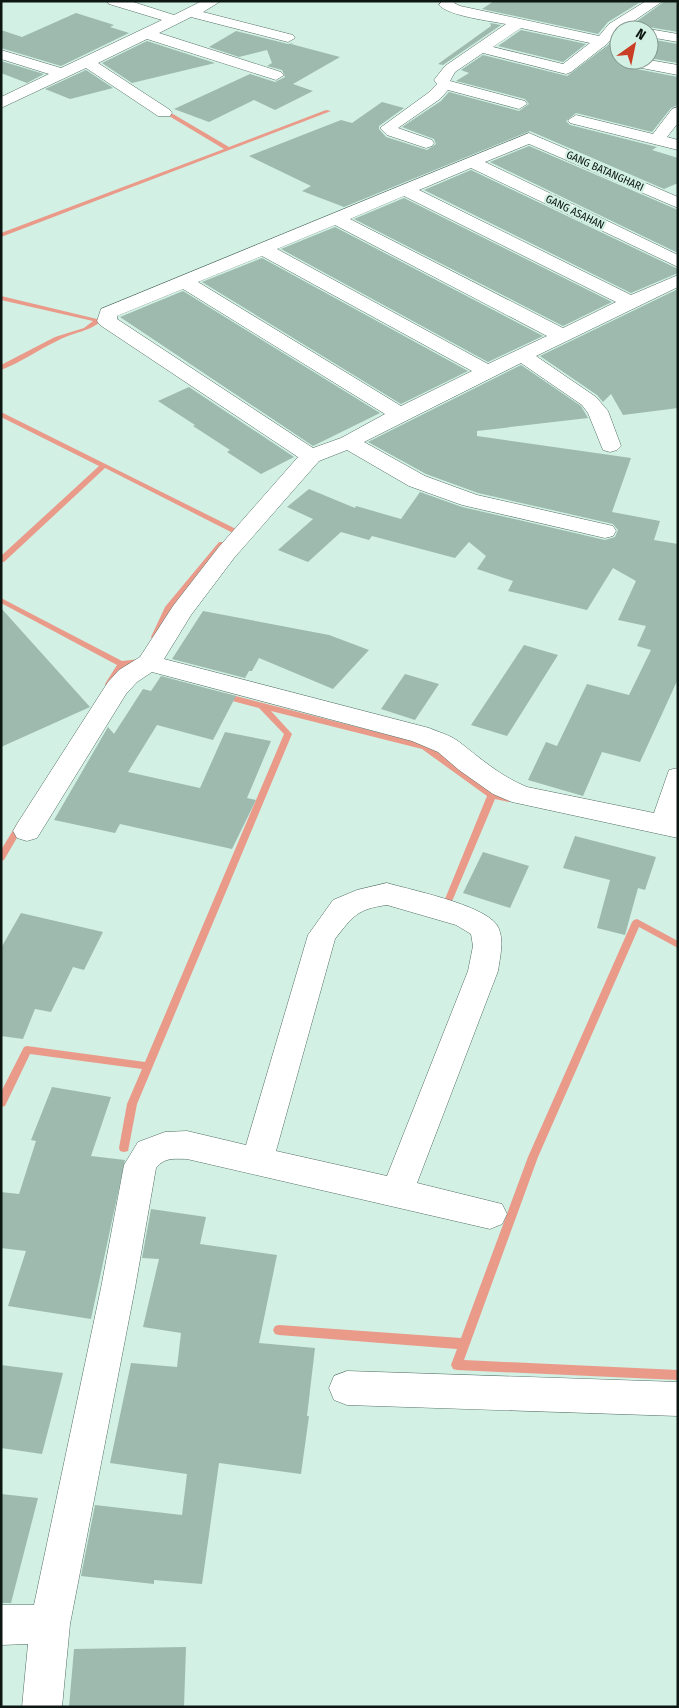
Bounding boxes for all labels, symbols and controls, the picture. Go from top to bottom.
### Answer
north arrow [609,20,659,70]
text: N [633,25,649,44]
street label: GANG BATANGHARI [564,148,646,194]
street label: GANG ASAHAN [543,192,607,232]

